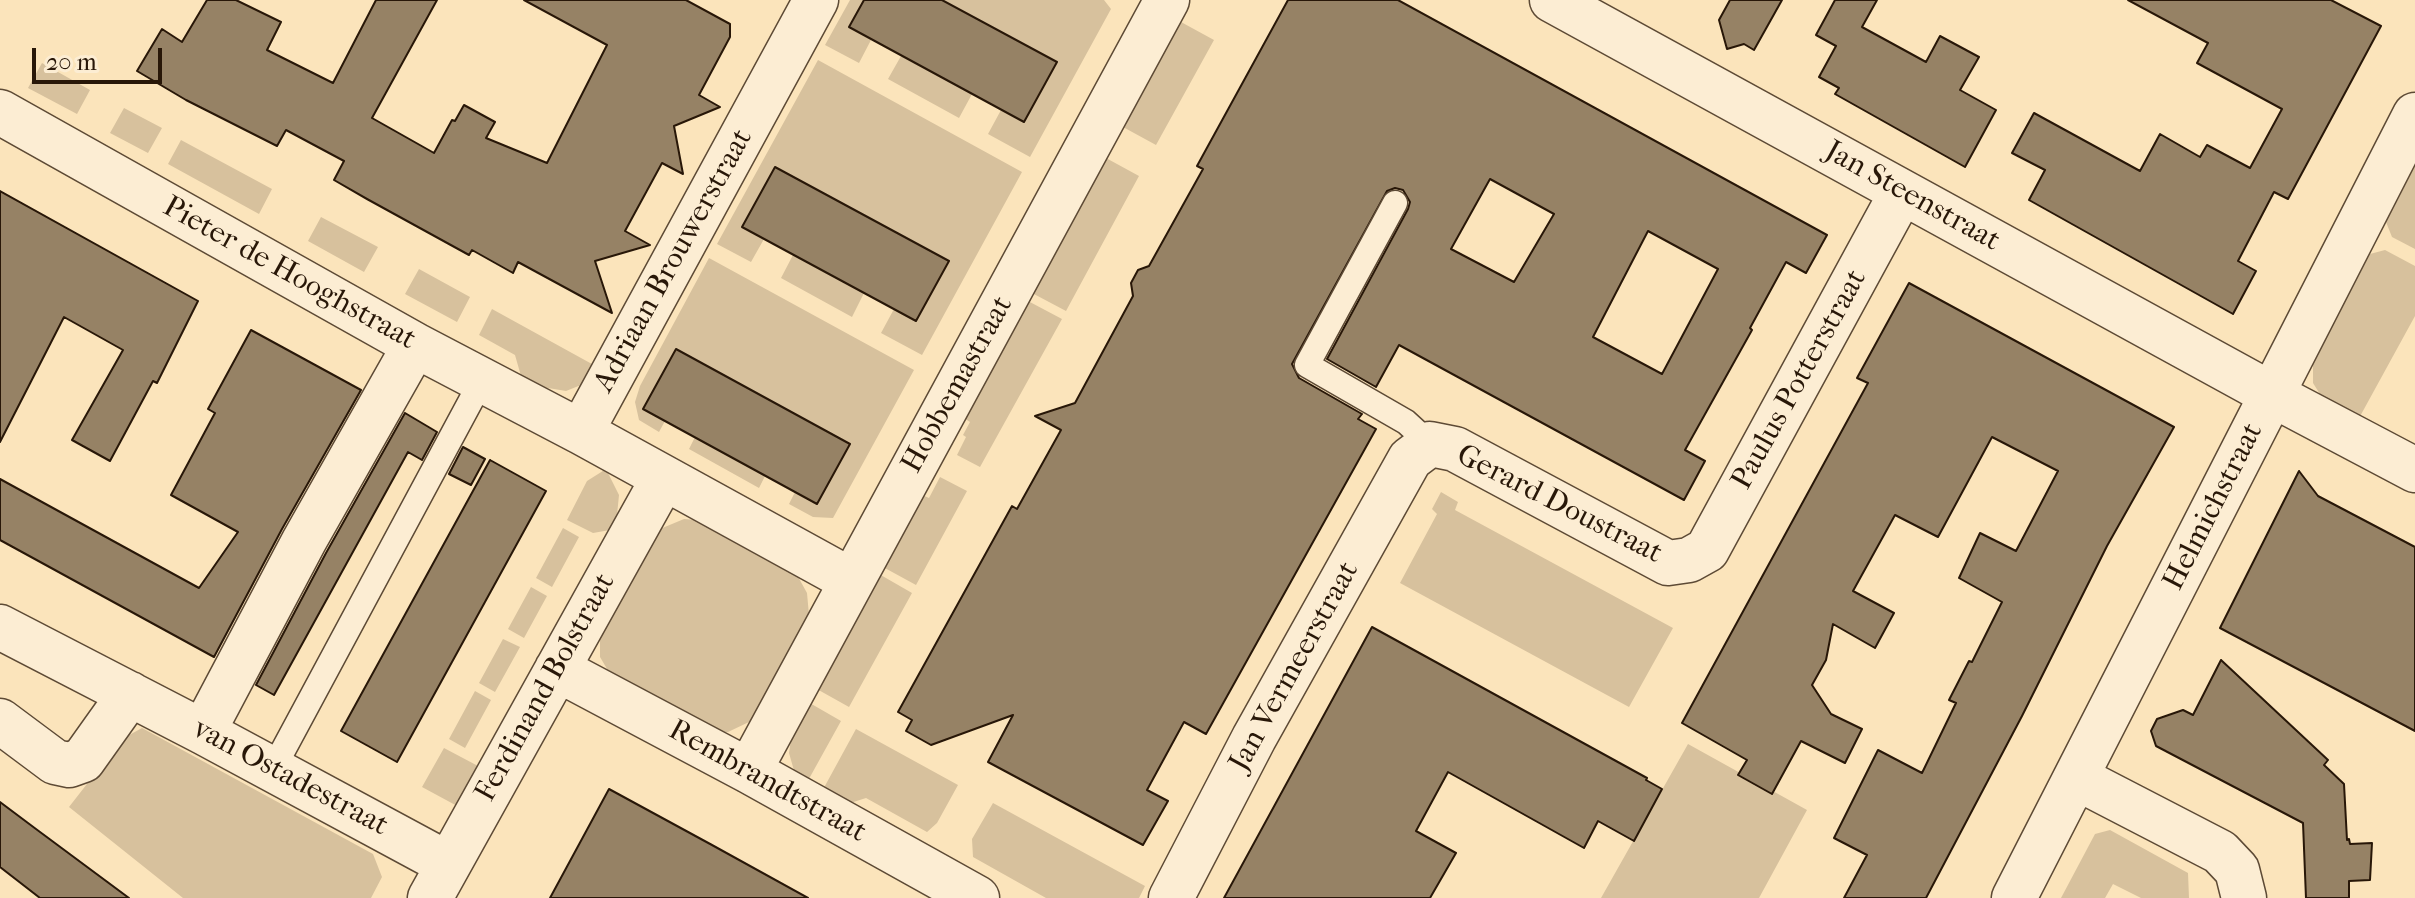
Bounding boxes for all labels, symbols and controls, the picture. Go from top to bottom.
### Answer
scale bar [36,32,166,82]
text: 20 m [46,48,97,76]
street label: Adriaan Brouwerstraat [587,123,761,399]
street label: Jan Steenstraat [1818,134,2006,260]
street label: Pieter de Hooghstraat [156,190,422,358]
street label: Paulus Potterstraat [1725,264,1875,496]
street label: Hobbemastraat [895,290,1021,480]
street label: Helmichstraat [2156,417,2272,597]
street label: Gerard Doustraat [1450,438,1668,572]
street label: Jan Vermeerstraat [1223,556,1367,778]
street label: Ferdinand Bolstraat [468,568,624,808]
street label: van Ostadestraat [186,711,394,845]
street label: Rembrandtstraat [662,713,872,851]

